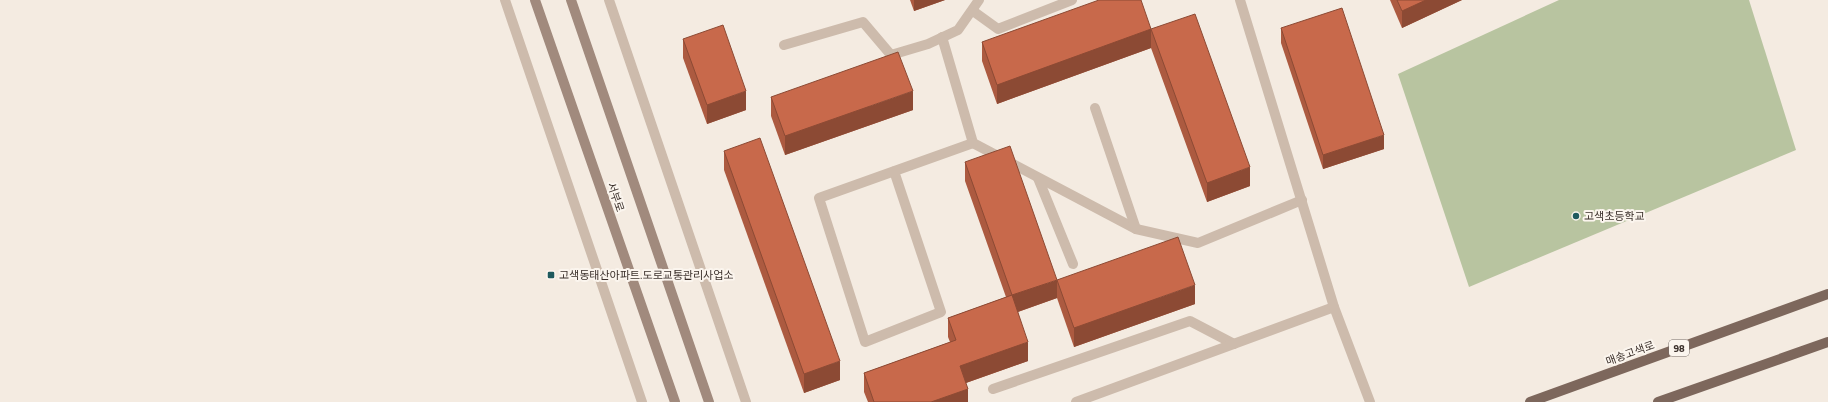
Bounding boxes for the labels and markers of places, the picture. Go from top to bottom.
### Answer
place label: 고색초등학교 [1584,208,1645,224]
marker: 고색초등학교 [1571,211,1581,221]
place label: 고색동태산아파트.도로교통관리사업소 [559,267,733,283]
marker: 고색동태산아파트.도로교통관리사업소 [546,270,556,280]

